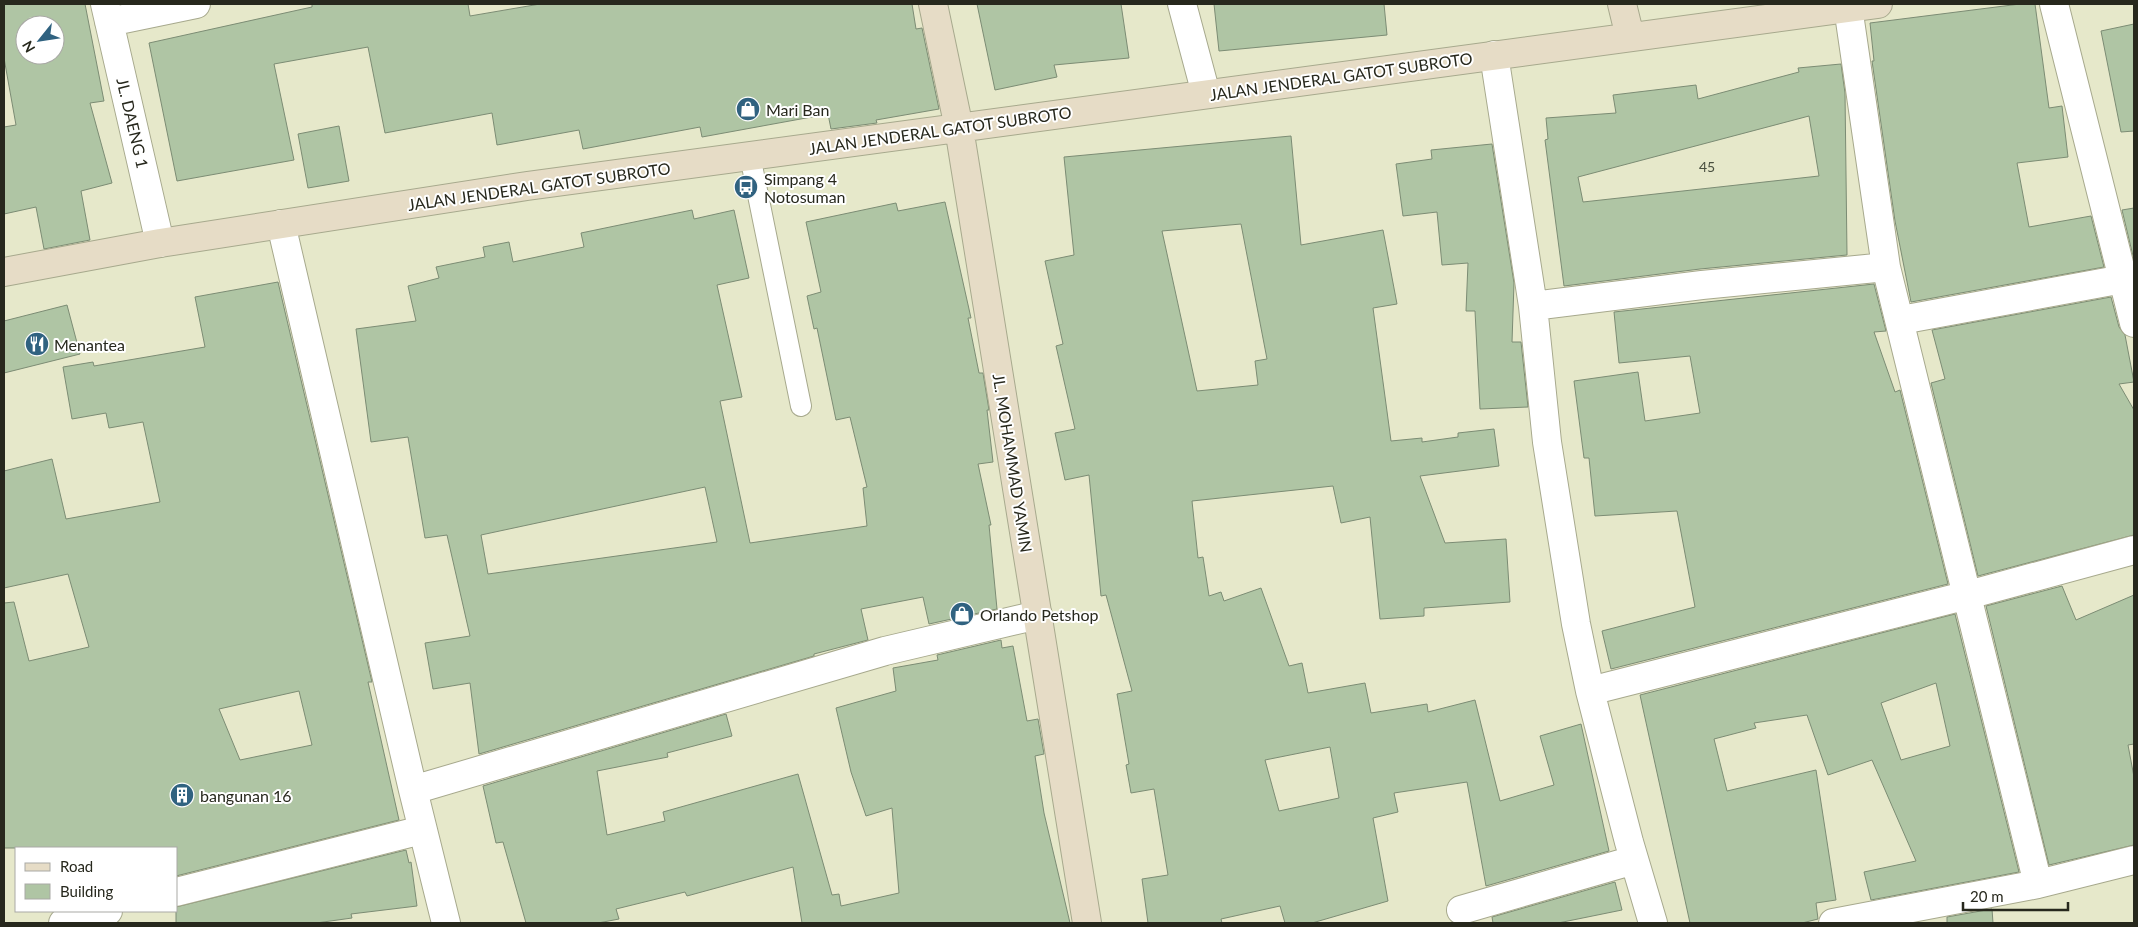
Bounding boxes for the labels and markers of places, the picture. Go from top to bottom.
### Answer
shop icon: Mari Ban [735,96,761,122]
place label: Mari Ban [766,100,829,119]
place label: Simpang 4 Notosuman [764,169,846,206]
bus stop icon: Simpang 4 Notosuman [733,174,759,200]
restaurant icon: Menantea [24,331,50,357]
place label: Menantea [54,335,125,354]
shop icon: Orlando Petshop [949,601,975,627]
place label: Orlando Petshop [980,605,1098,624]
building icon: bangunan 16 [169,782,195,808]
place label: bangunan 16 [200,786,292,805]

